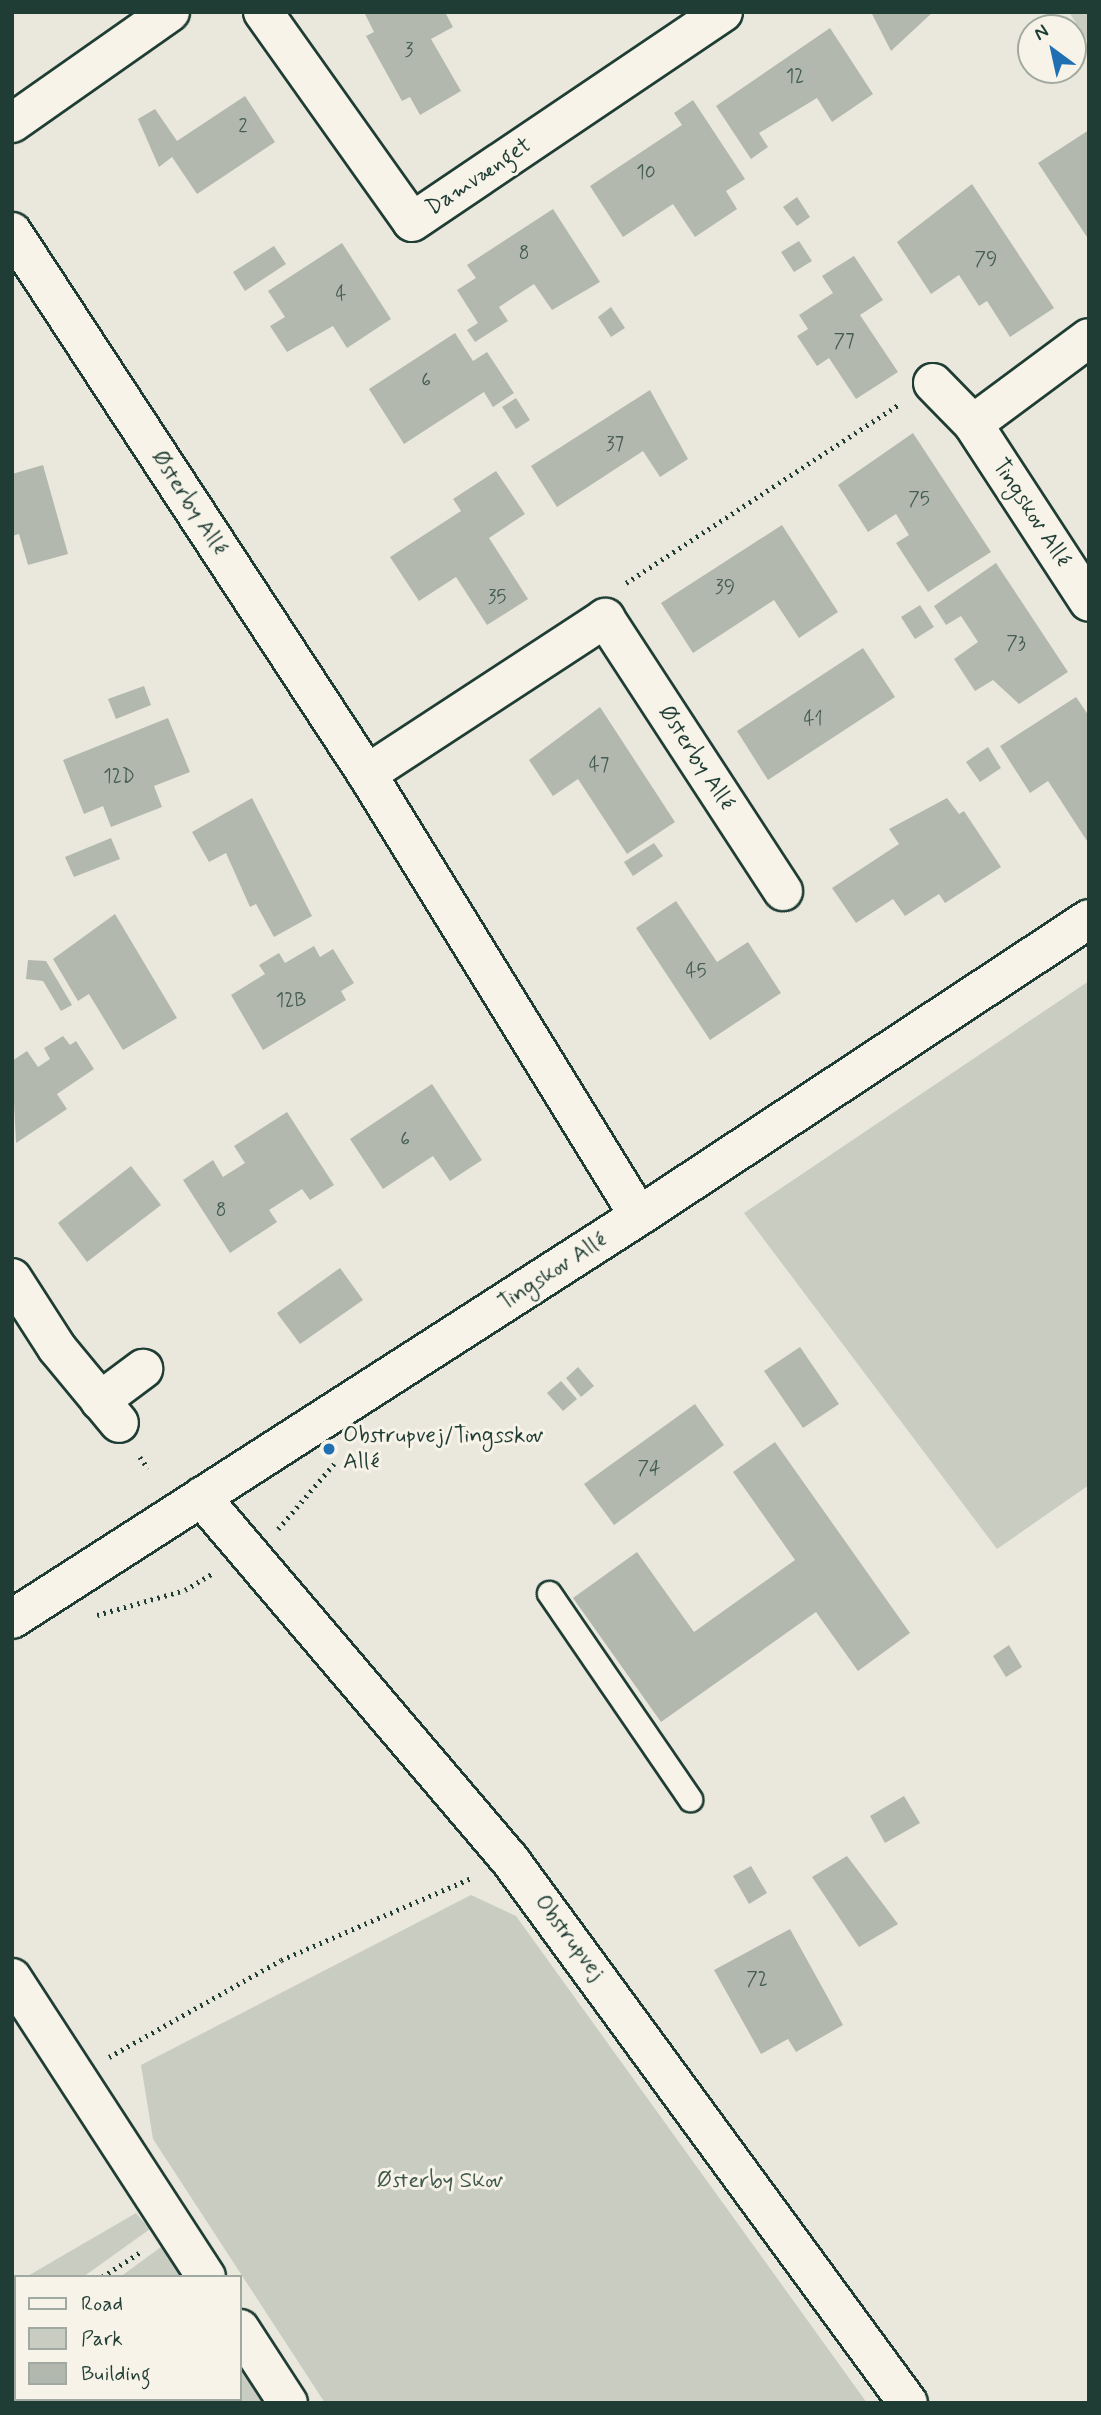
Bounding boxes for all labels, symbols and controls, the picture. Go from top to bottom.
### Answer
north arrow [1017,14,1087,84]
text: N [1029,19,1053,47]
house number: 3 [405,40,413,62]
house number: 12 [786,66,804,88]
house number: 2 [238,116,248,138]
street label: Damvænget [421,132,537,222]
house number: 10 [636,162,656,184]
house number: 8 [519,243,529,265]
house number: 79 [975,249,997,271]
house number: 4 [335,284,347,306]
house number: 77 [833,331,855,353]
house number: 6 [421,370,431,392]
house number: 37 [606,434,624,456]
street label: Østerby Allé [145,445,233,561]
street label: Tingskov Allé [986,454,1076,572]
house number: 75 [908,489,930,511]
house number: 39 [715,577,735,599]
house number: 35 [488,587,506,609]
house number: 73 [1006,633,1026,655]
street label: Østerby Allé [652,700,740,816]
house number: 41 [803,709,823,731]
house number: 47 [589,755,609,777]
house number: 12D [103,766,135,788]
house number: 45 [685,961,707,983]
house number: 12B [276,990,306,1012]
house number: 6 [400,1129,410,1151]
house number: 8 [216,1200,226,1222]
street label: Tingskov Allé [494,1227,612,1317]
place label: Obstrupvej/Tingsskov Allé [343,1422,543,1476]
marker: Obstrupvej/Tingsskov Allé [321,1441,337,1457]
house number: 74 [637,1458,661,1480]
street label: Obstrupvej [528,1889,610,1987]
house number: 72 [746,1969,768,1991]
park label: Østerby Skov [377,2167,503,2195]
legend [14,2275,242,2401]
text: Road [81,2290,123,2318]
text: Park [81,2325,123,2353]
text: Building [81,2360,151,2388]

